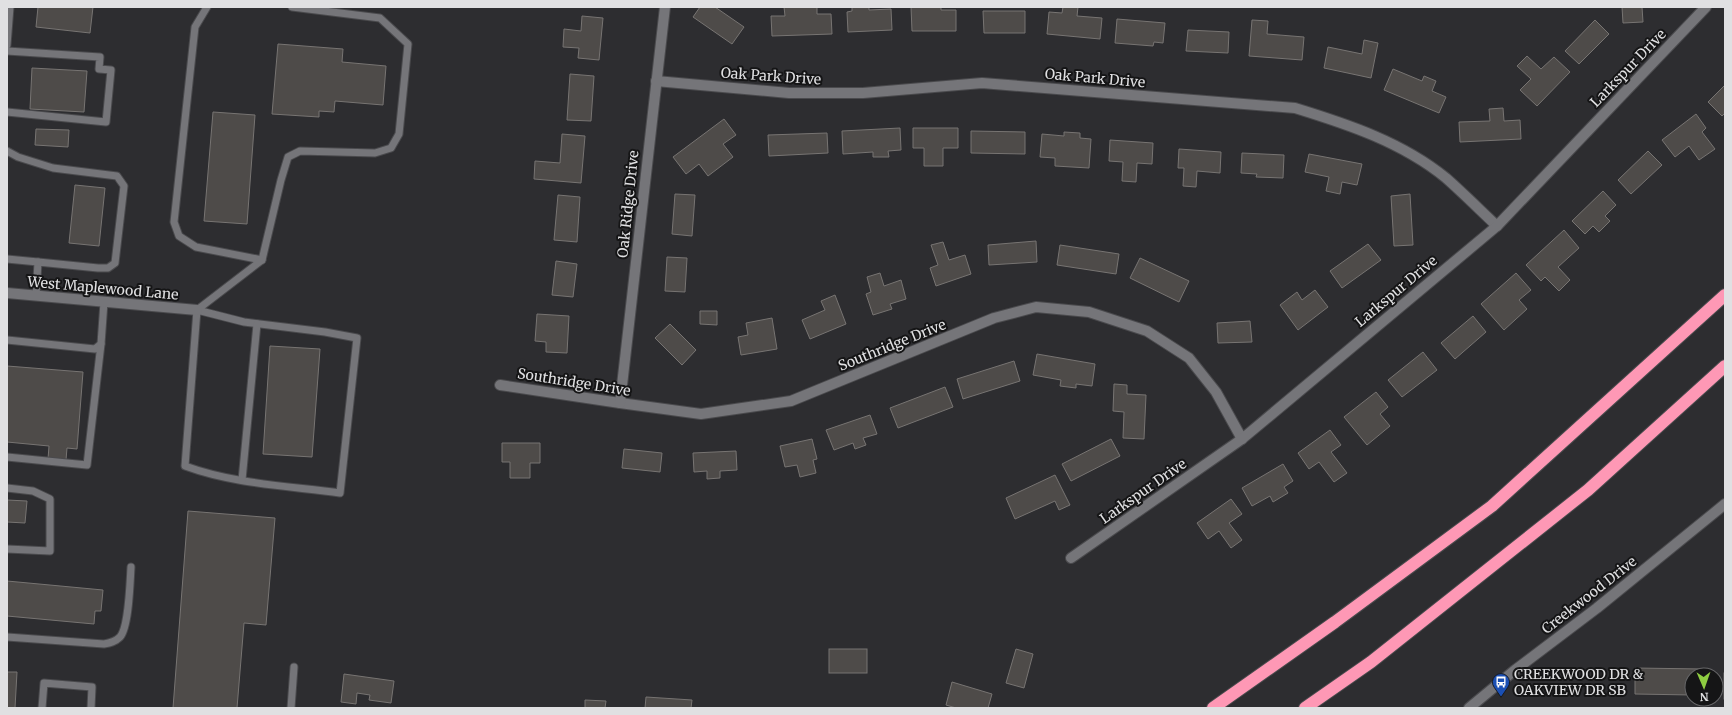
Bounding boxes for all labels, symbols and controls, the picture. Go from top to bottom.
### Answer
street label: Larkspur Drive [1586,25,1670,111]
street label: Oak Park Drive [720,64,822,88]
street label: Oak Park Drive [1044,65,1146,91]
street label: Oak Ridge Drive [613,149,643,259]
street label: Larkspur Drive [1351,251,1441,331]
street label: West Maplewood Lane [26,272,179,304]
street label: Southridge Drive [836,315,948,375]
street label: Southridge Drive [516,364,632,400]
street label: Larkspur Drive [1096,455,1190,527]
street label: Creekwood Drive [1538,552,1640,638]
place label: CREEKWOOD DR & OAKVIEW DR SB [1514,665,1643,699]
north arrow [1684,667,1724,707]
bus stop icon: CREEKWOOD DR & OAKVIEW DR SB [1491,672,1511,697]
text: N [1699,690,1709,704]

